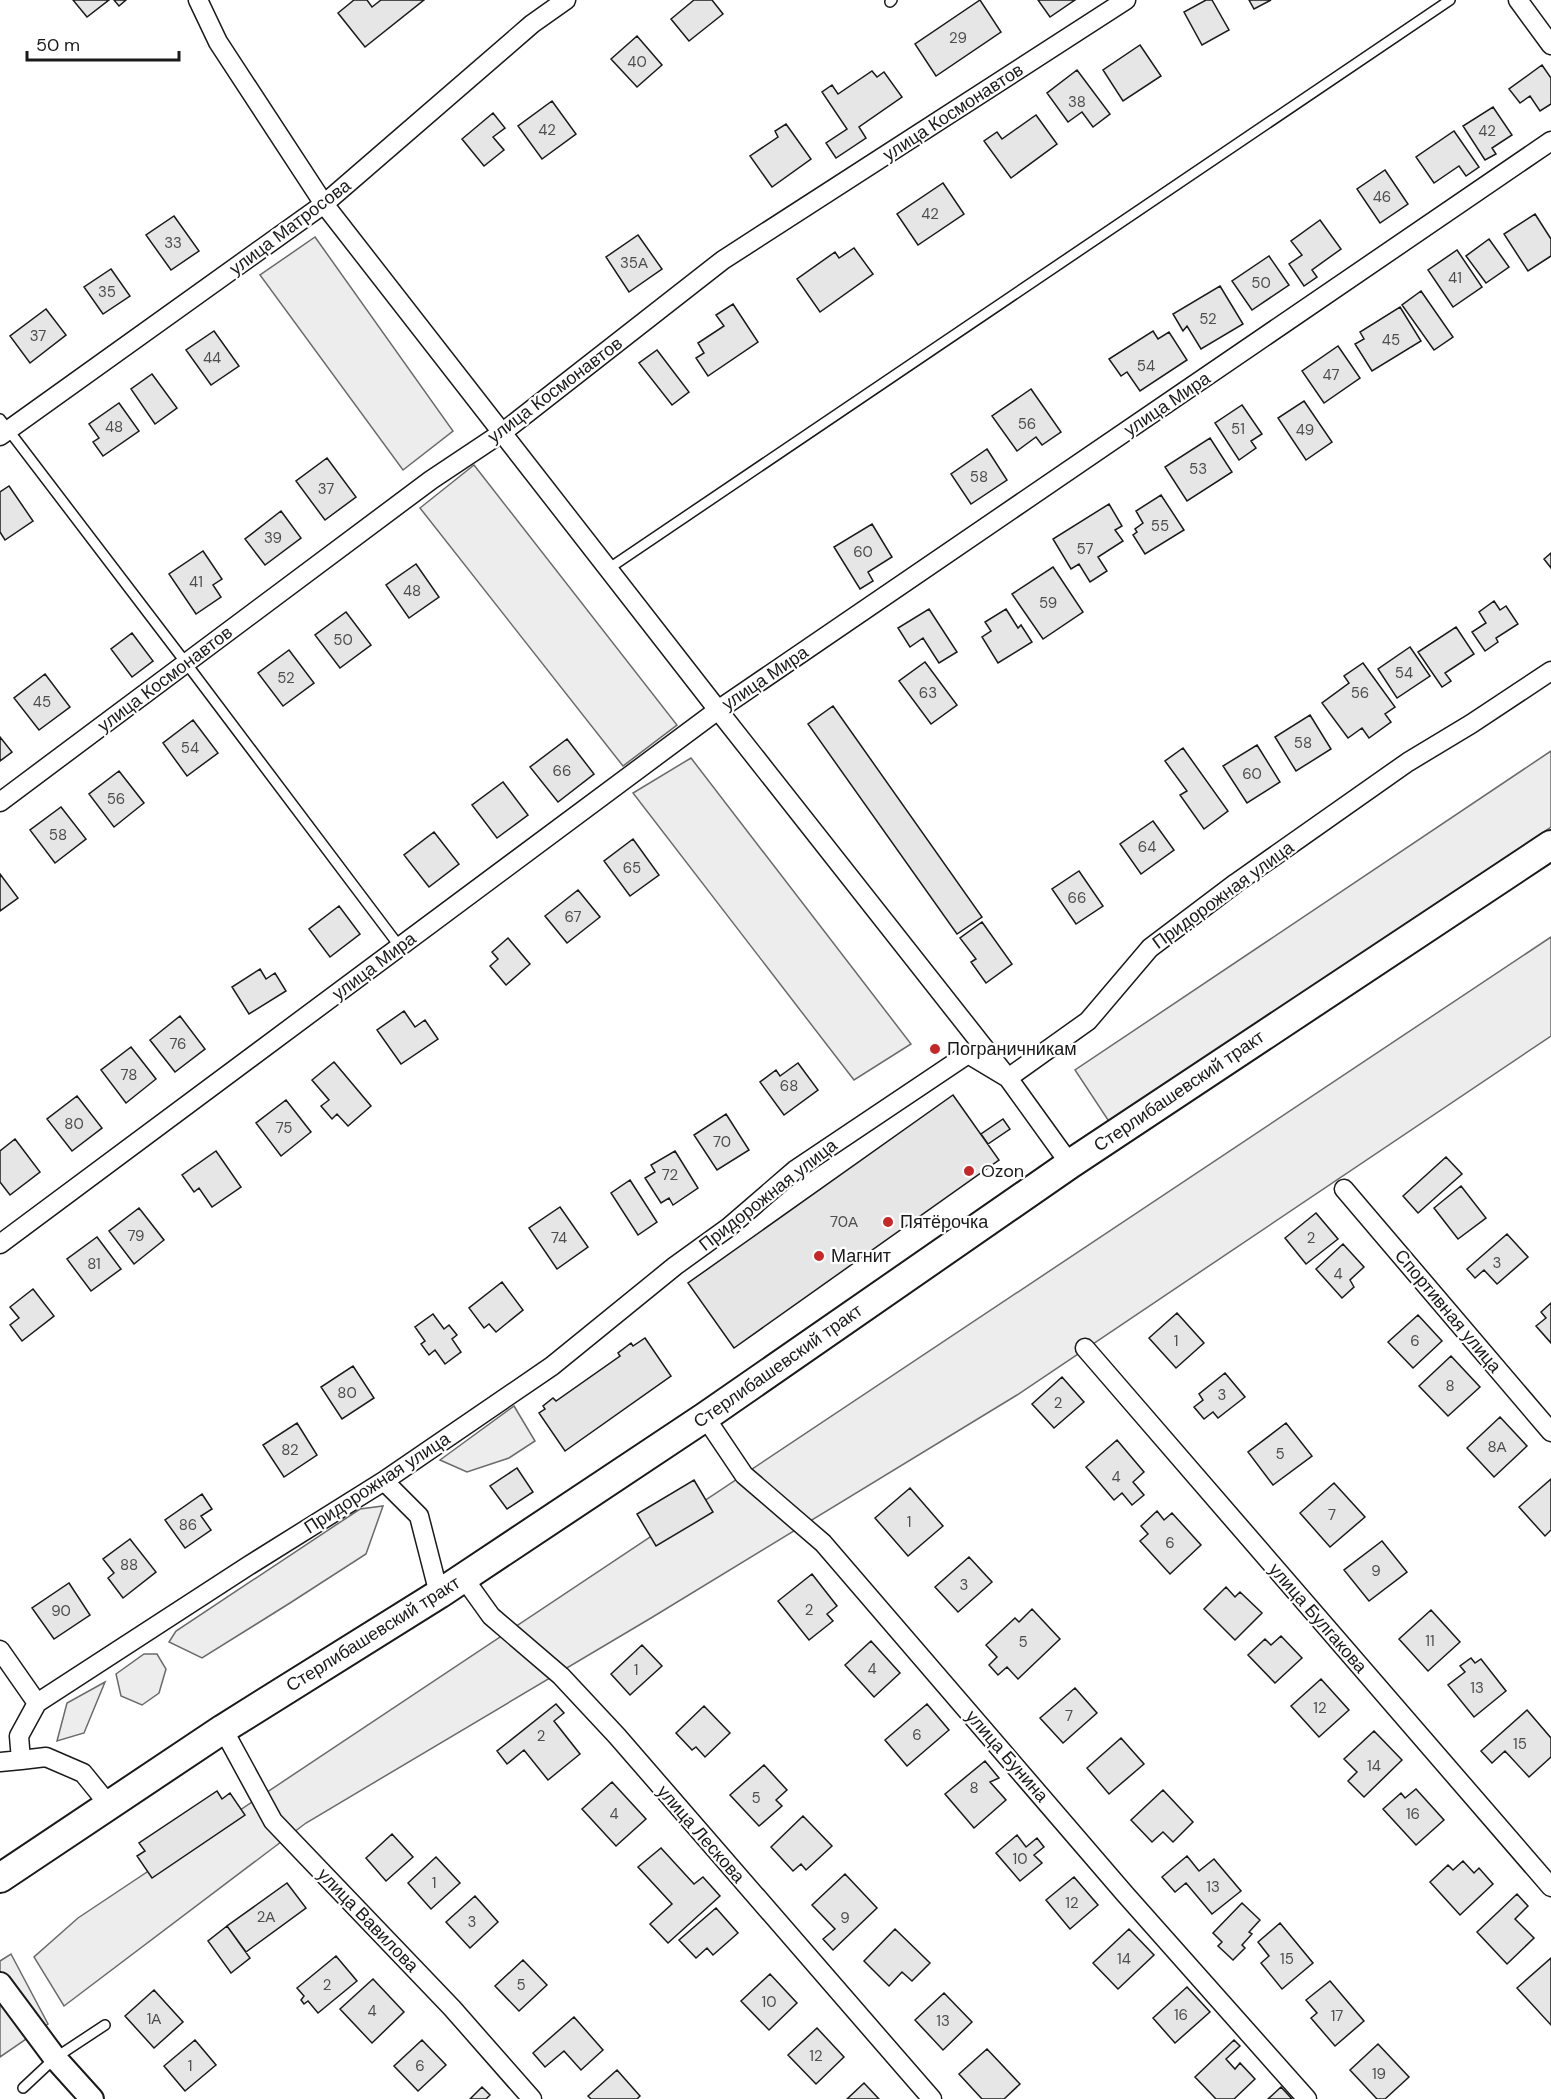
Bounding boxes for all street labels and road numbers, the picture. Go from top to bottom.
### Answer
street label: улица Космонавтов [878,58,1028,166]
street label: улица Матросова [225,173,356,280]
street label: улица Космонавтов [483,331,627,449]
street label: улица Мира [1119,366,1216,442]
street label: улица Космонавтов [93,620,237,738]
street label: улица Мира [717,640,814,716]
street label: Придорожная улица [1147,835,1299,954]
street label: улица Мира [327,926,422,1005]
street label: Стерлибашевский тракт [1089,1025,1269,1157]
street label: Придорожная улица [694,1133,843,1257]
street label: Спортивная улица [1389,1244,1507,1379]
street label: Стерлибашевский тракт [689,1298,867,1434]
street label: Придорожная улица [299,1426,455,1539]
street label: улица Булгакова [1264,1558,1373,1679]
street label: Стерлибашевский тракт [281,1571,465,1697]
street label: улица Бунина [960,1705,1054,1808]
street label: улица Лескова [652,1780,751,1889]
street label: улица Вавилова [312,1863,425,1978]

